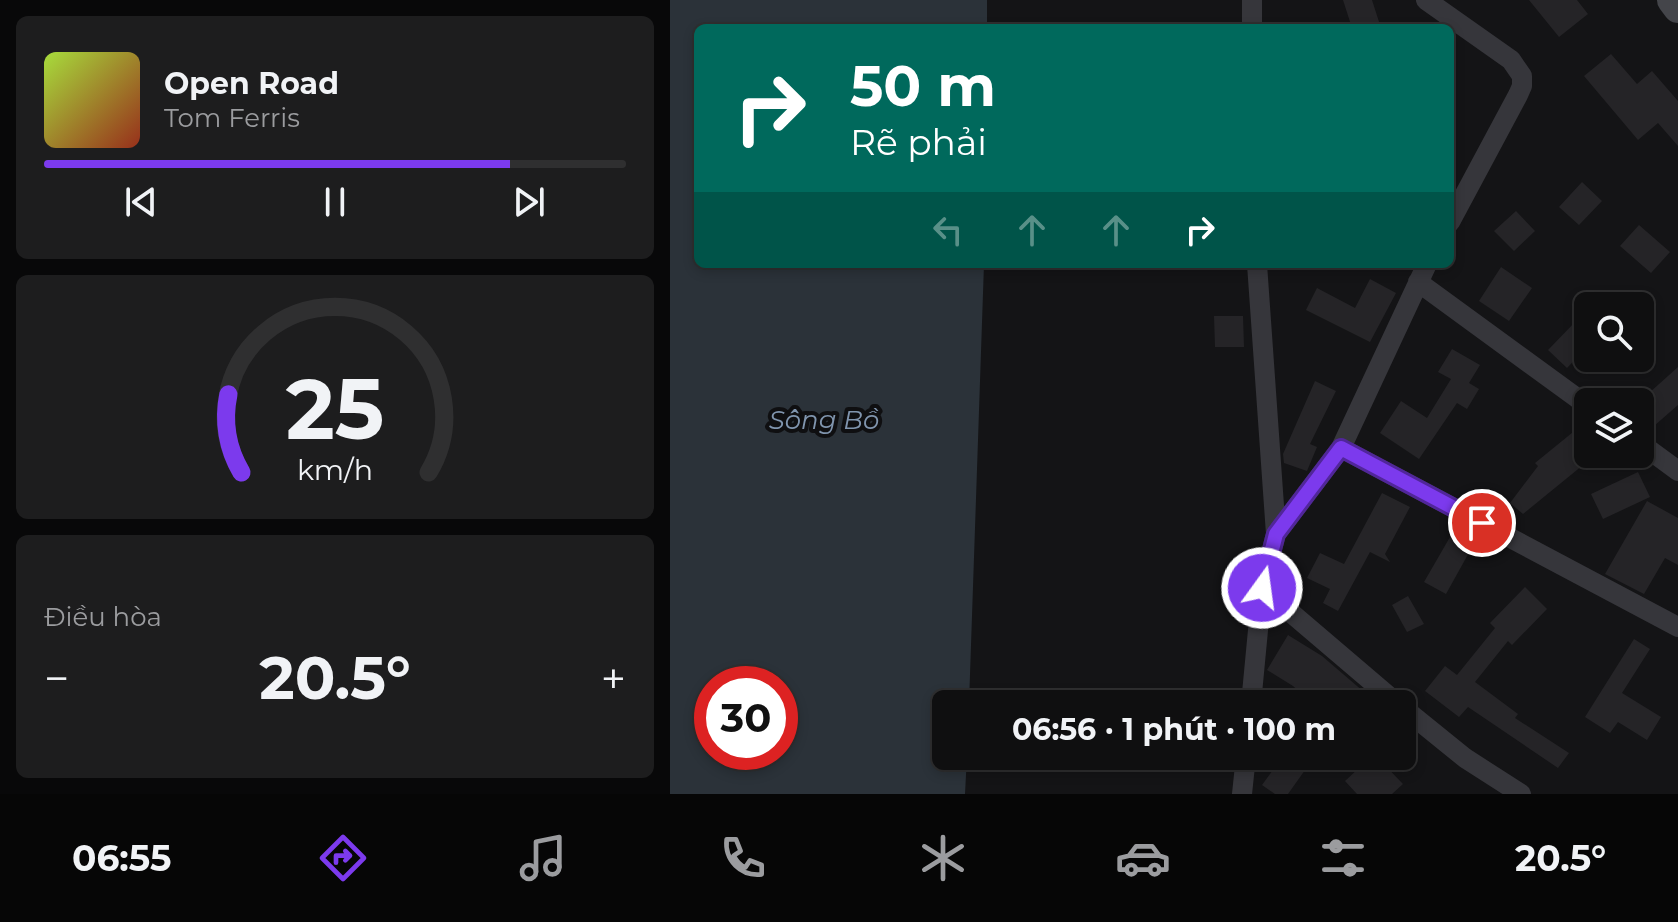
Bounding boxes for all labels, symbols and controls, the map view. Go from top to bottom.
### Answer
text: 50 m [850,52,996,120]
icon: right [718,56,822,160]
text: Open Road [164,65,339,102]
text: Tom Ferris [164,102,300,134]
text: Rẽ phải [850,120,987,164]
icon: previous [119,180,163,224]
icon: pause [313,180,357,224]
icon: next [507,180,551,224]
icon: left [926,208,970,252]
icon: ahead [1010,208,1054,252]
icon: ahead [1094,208,1138,252]
icon: right [1178,208,1222,252]
map controls [1574,292,1654,468]
button: search [1574,292,1654,372]
text: 25 [286,358,384,460]
button: layers [1574,388,1654,468]
water label: Sông Bồ [769,404,879,436]
text: km/h [297,452,373,487]
pin [1448,489,1516,557]
icon: arrive [1460,501,1504,545]
position arrow [1220,546,1304,630]
text: Điều hòa [44,601,162,633]
text: 20.5° [259,641,411,714]
text: − [44,651,69,705]
text: + [601,651,626,705]
speed limit sign: 30 [694,666,798,770]
text: 06:56 · 1 phút · 100 m [1012,711,1336,748]
icon: directions [315,830,371,886]
icon: music [515,830,571,886]
icon: phone [715,830,771,886]
icon: climate [915,830,971,886]
icon: car [1115,830,1171,886]
icon: filters [1315,830,1371,886]
text: 06:55 [72,836,171,880]
text: 20.5° [1515,836,1606,880]

